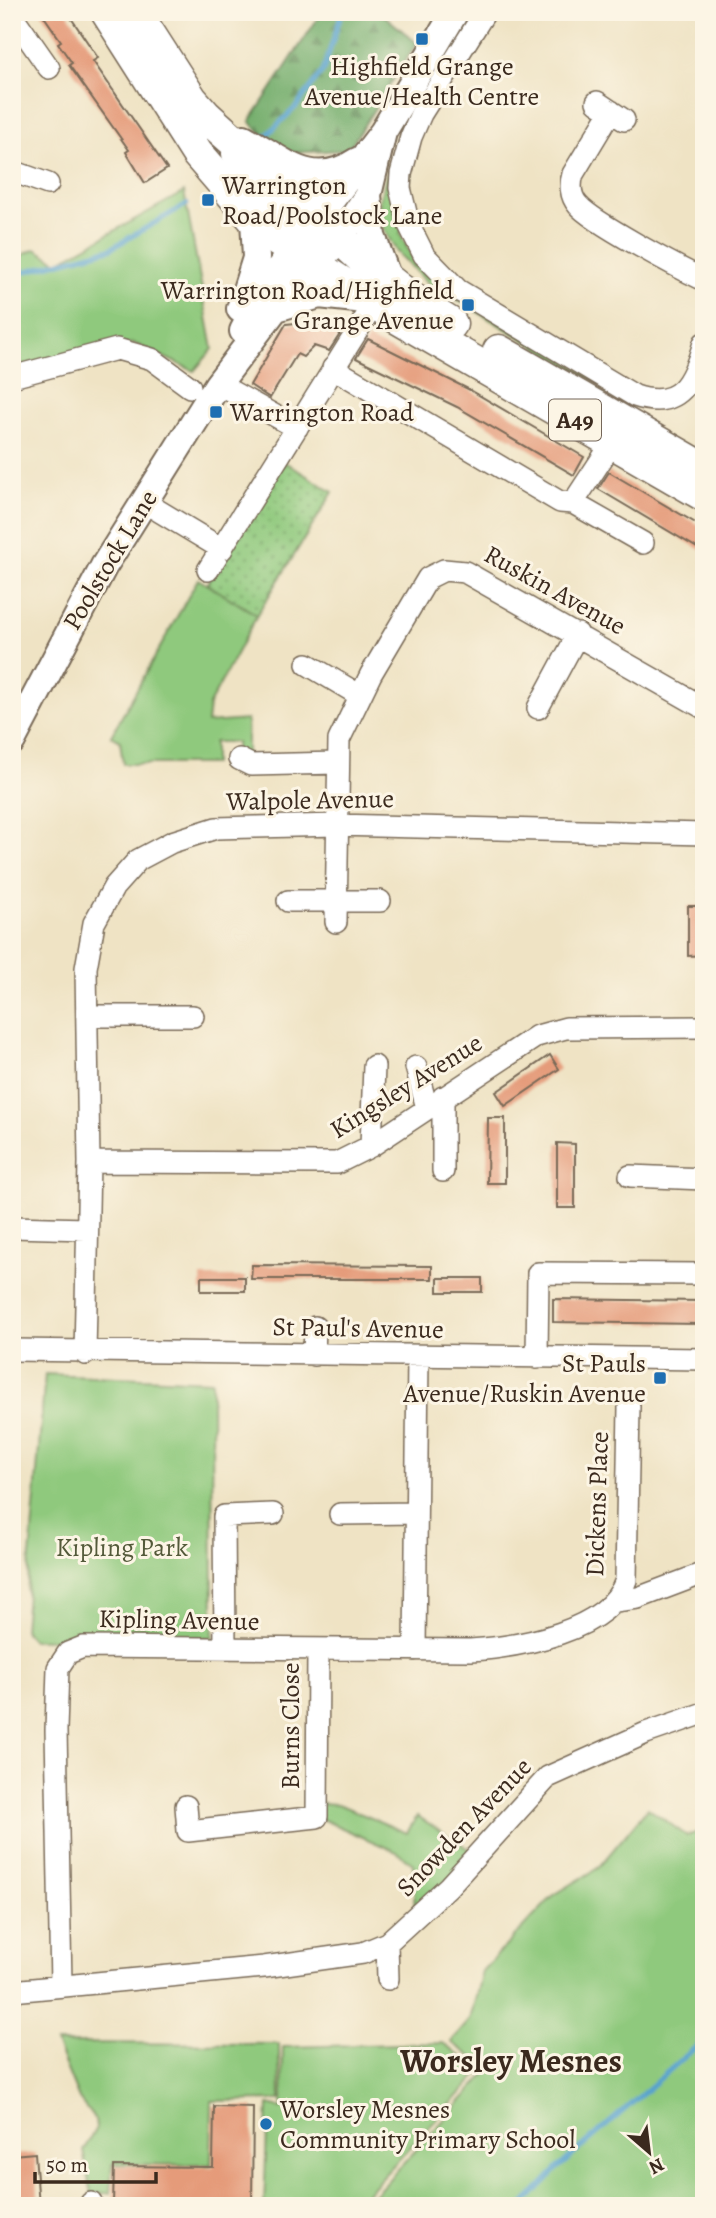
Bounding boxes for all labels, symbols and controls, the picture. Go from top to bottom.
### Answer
marker: Highfield Grange Avenue/Health Centre [414,31,430,47]
place label: Highfield Grange Avenue/Health Centre [304,49,539,114]
place label: Warrington Road/Poolstock Lane [221,168,442,233]
marker: Warrington Road/Poolstock Lane [200,192,216,208]
place label: Warrington Road/Highfield Grange Avenue [160,273,454,338]
marker: Warrington Road/Highfield Grange Avenue [460,297,476,313]
place label: Warrington Road [229,395,414,430]
road number: A49 [549,400,601,440]
marker: Warrington Road [208,404,224,420]
street label: Poolstock Lane [54,483,166,637]
street label: Ruskin Avenue [478,537,632,643]
street label: Walpole Avenue [225,781,394,819]
street label: Kingsley Avenue [323,1025,489,1147]
street label: St Paul's Avenue [272,1309,444,1347]
place label: St Pauls Avenue/Ruskin Avenue [402,1346,646,1411]
marker: St Pauls Avenue/Ruskin Avenue [652,1370,668,1386]
street label: Dickens Place [577,1431,617,1577]
park label: Kipling Park [56,1530,188,1565]
street label: Kipling Avenue [98,1601,260,1639]
street label: Burns Close [273,1662,308,1790]
street label: Snowden Avenue [389,1750,539,1904]
district label: Worsley Mesnes [399,2038,622,2083]
place label: Worsley Mesnes Community Primary School [279,2092,576,2157]
marker: Worsley Mesnes Community Primary School [258,2116,274,2132]
north arrow [614,2116,684,2186]
scale bar [35,2141,156,2185]
text: 50 m [46,2151,88,2179]
text: N [644,2151,669,2181]

